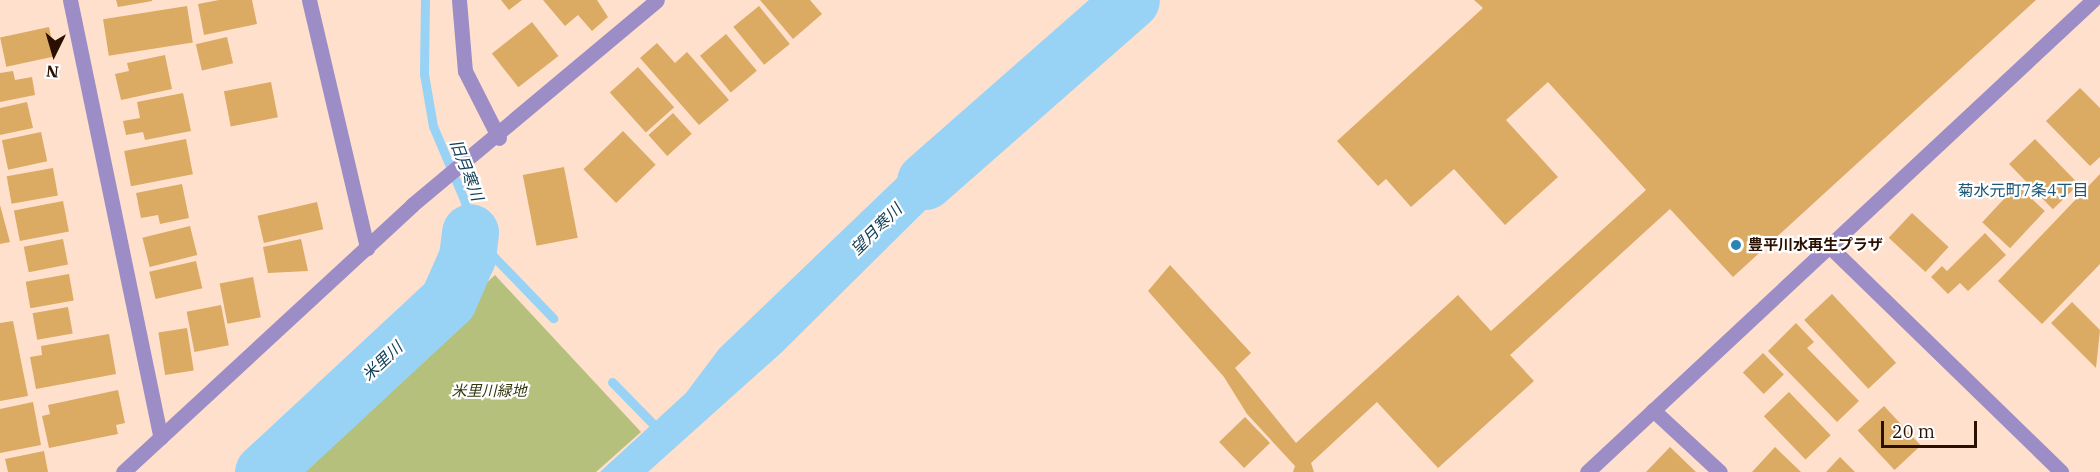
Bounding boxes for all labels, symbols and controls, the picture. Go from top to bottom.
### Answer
north arrow [24,24,84,84]
text: N [45,61,60,82]
water label: 旧月寒川 [447,137,487,203]
district label: 菊水元町7条4丁目 [1957,180,2089,200]
water label: 望月寒川 [847,200,905,258]
place label: 豊平川水再生プラザ [1748,236,1883,254]
marker: 豊平川水再生プラザ [1729,238,1743,252]
water label: 米里川 [358,338,406,384]
park label: 米里川緑地 [452,382,526,400]
scale bar [1884,409,1980,447]
text: 20 m [1892,420,1935,443]

